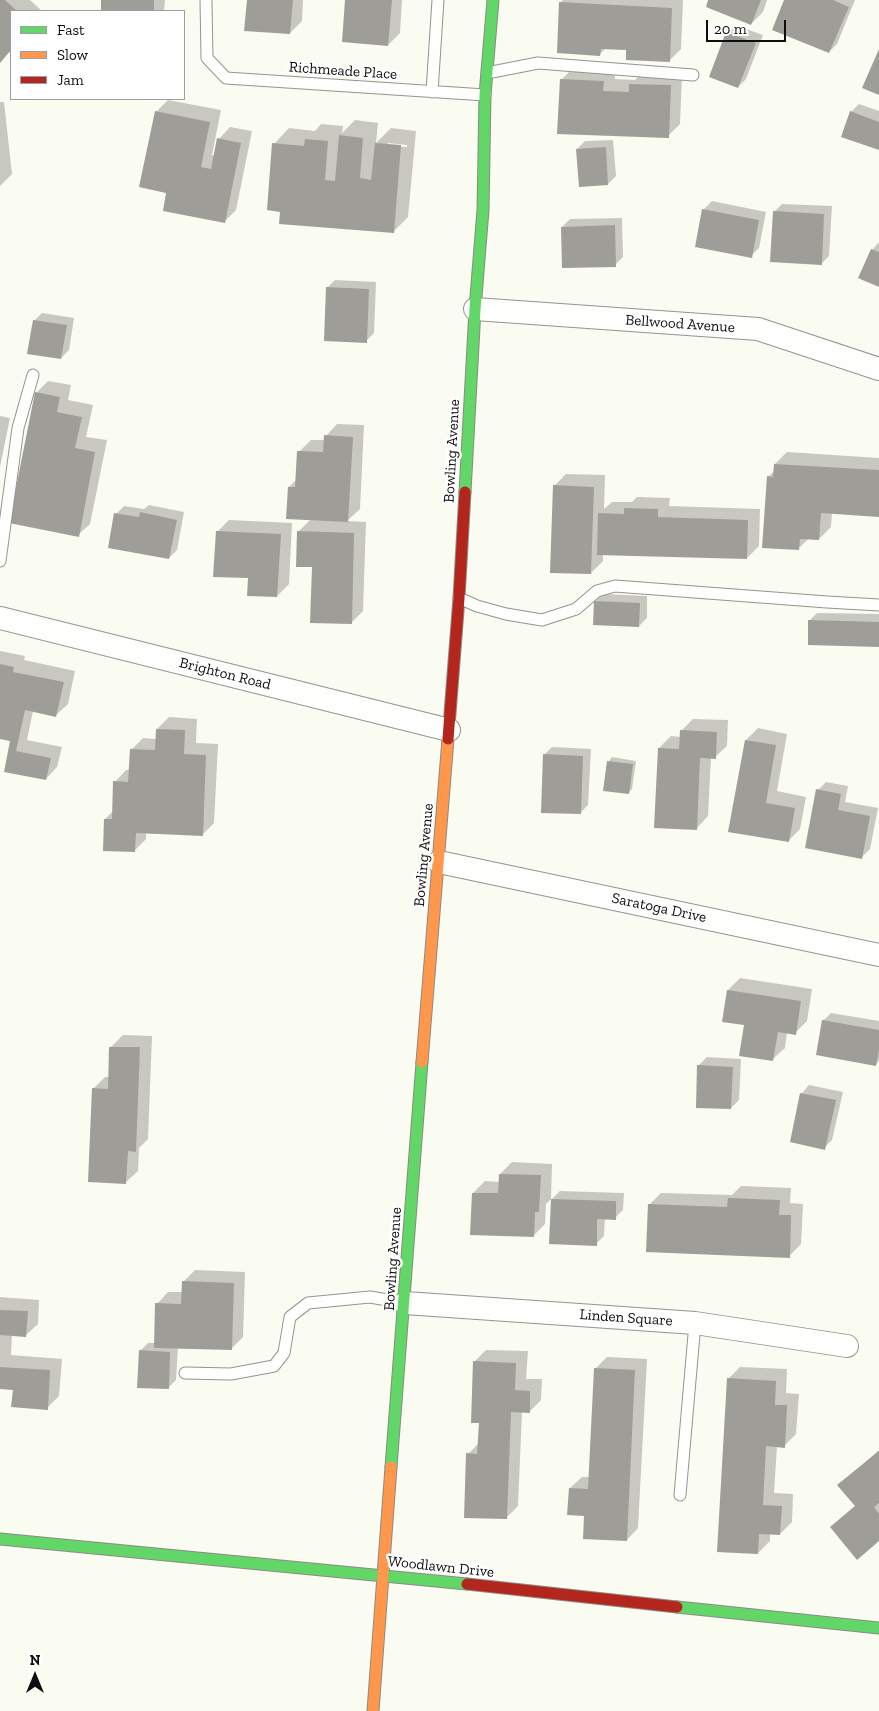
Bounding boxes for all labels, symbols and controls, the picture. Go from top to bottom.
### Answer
legend [10,10,185,100]
scale bar [709,10,789,42]
text: 20 m [714,20,747,38]
text: Fast [57,21,85,39]
text: Slow [57,46,88,64]
street label: Richmeade Place [288,58,398,84]
text: Jam [57,71,84,89]
street label: Bellwood Avenue [625,311,735,337]
street label: Bowling Avenue [440,399,464,503]
street label: Brighton Road [177,654,273,694]
street label: Bowling Avenue [411,802,437,908]
street label: Saratoga Drive [610,889,708,927]
street label: Bowling Avenue [380,1207,406,1311]
street label: Linden Square [579,1306,673,1330]
street label: Woodlawn Drive [387,1552,495,1582]
north arrow [10,1651,60,1701]
text: N [30,1652,40,1669]

